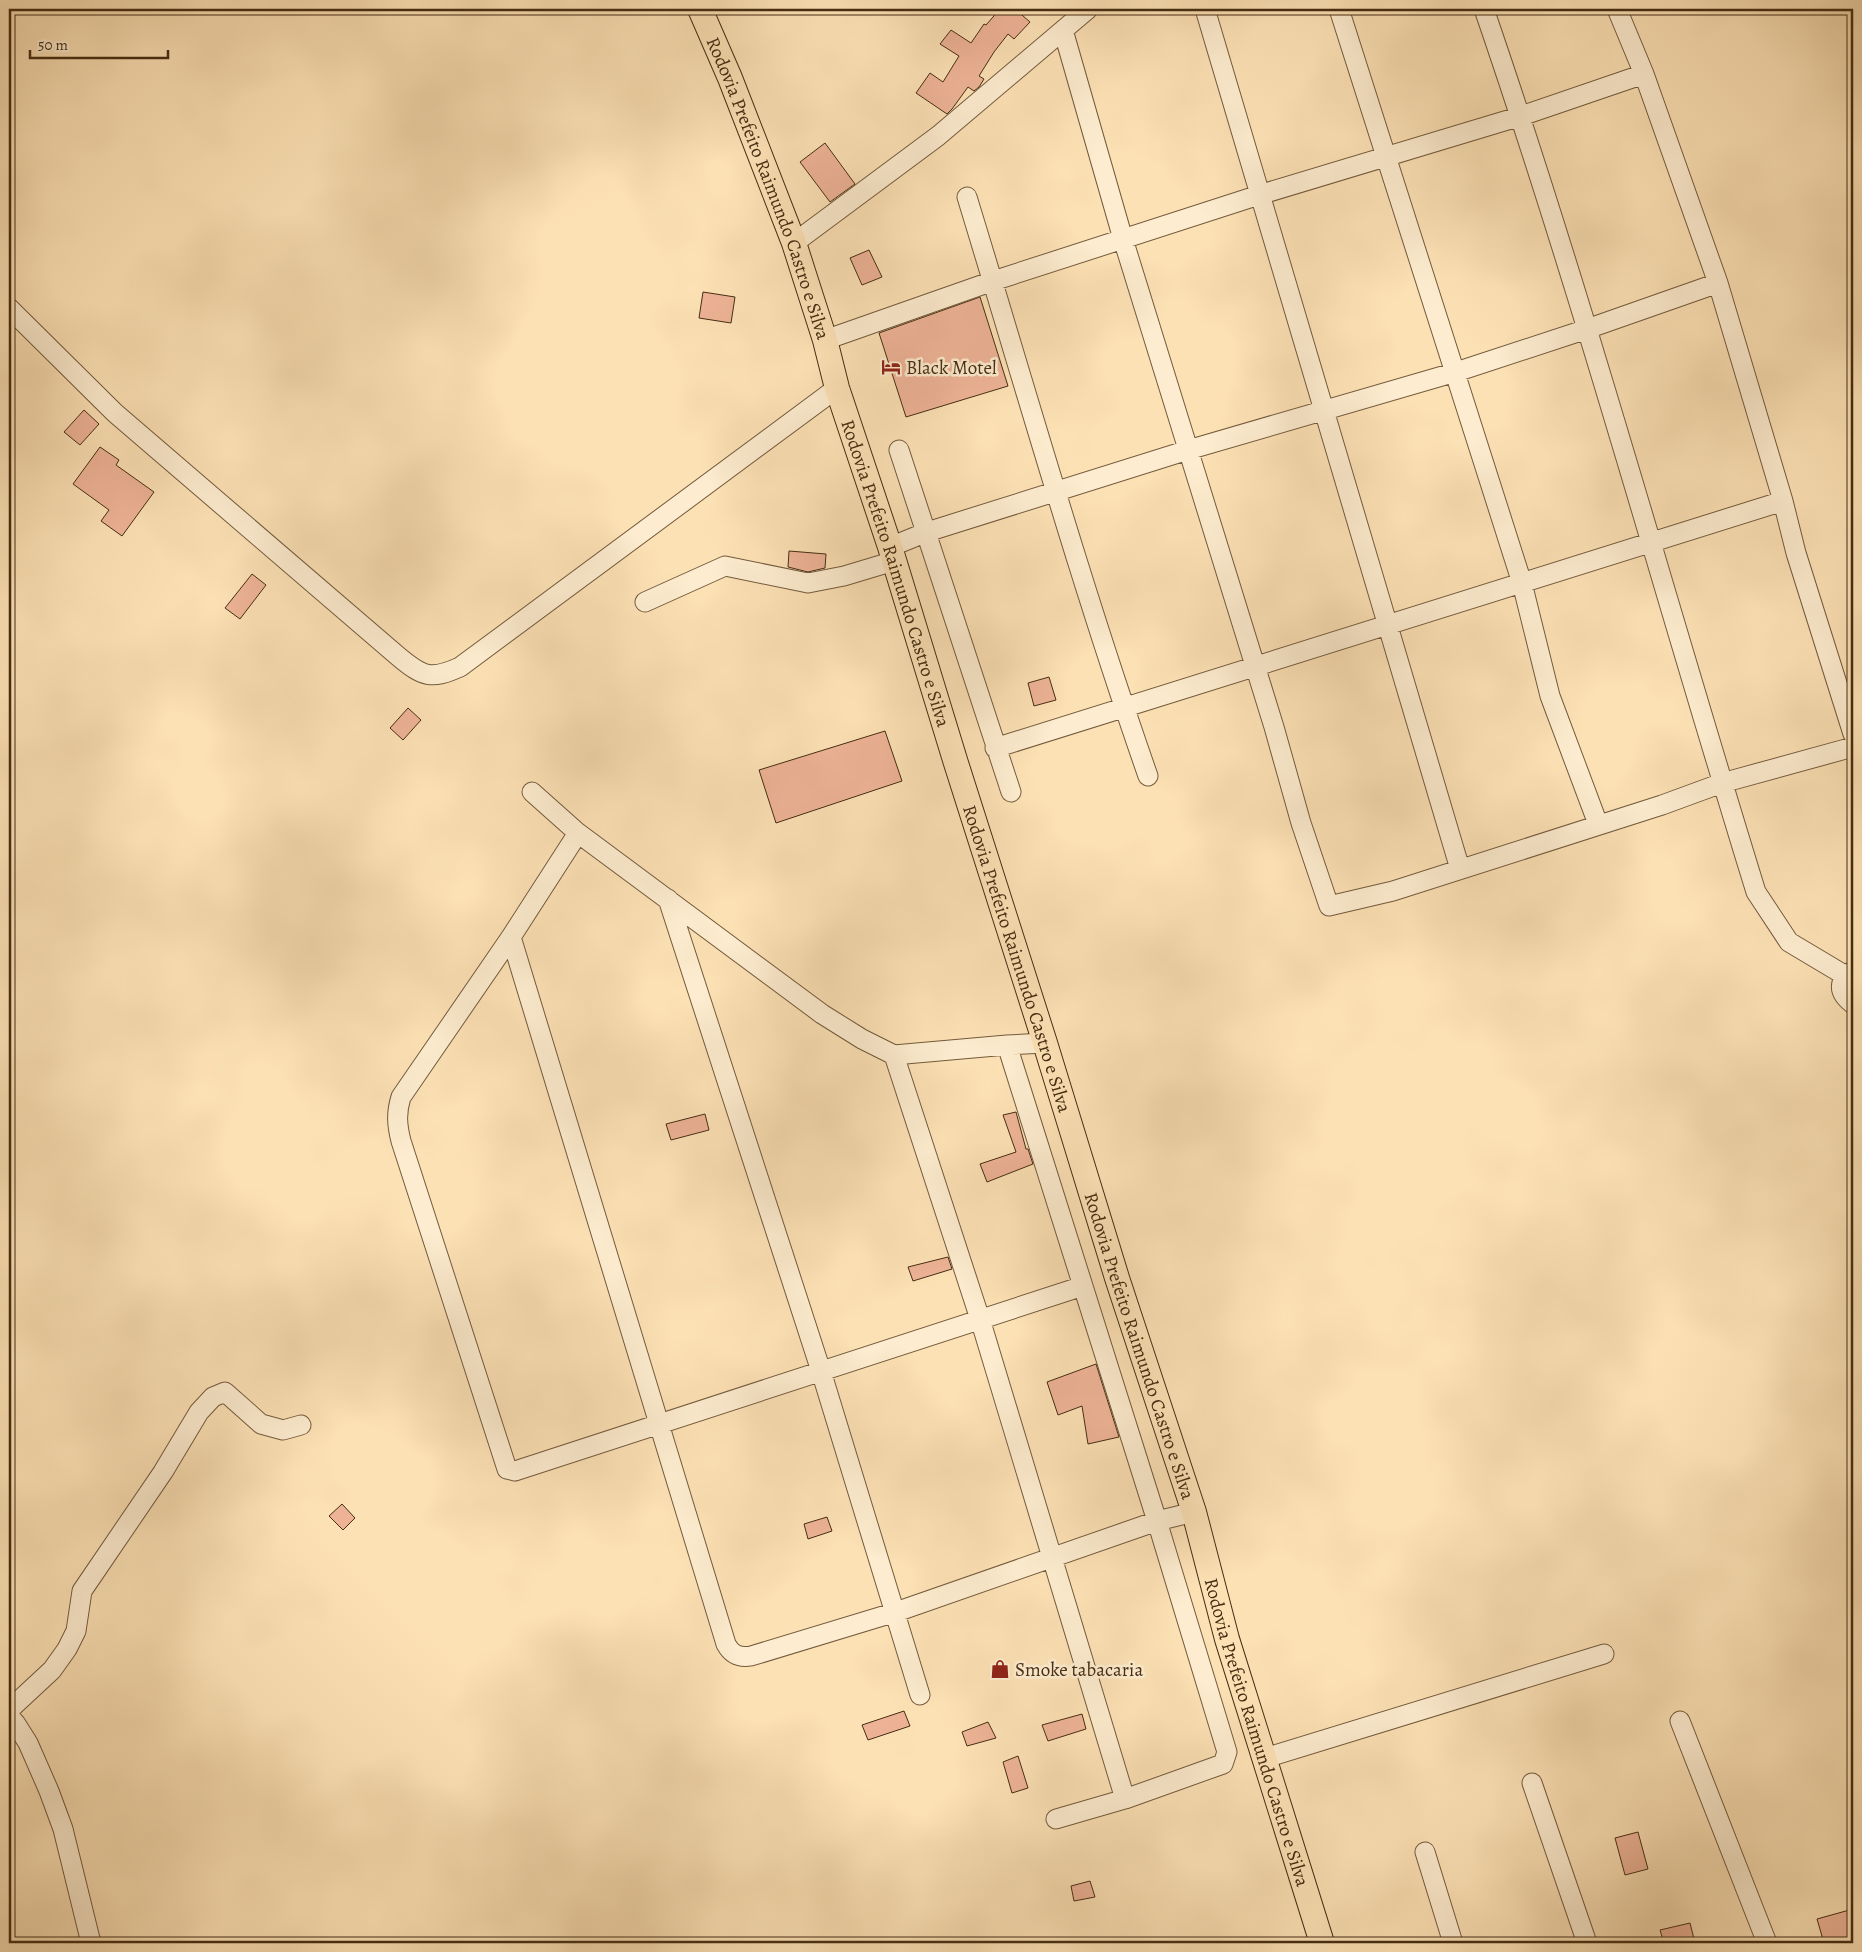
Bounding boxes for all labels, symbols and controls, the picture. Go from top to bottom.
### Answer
scale bar [30,28,168,60]
street label: Rodovia Prefeito Raimundo Castro e Silva [700,33,836,343]
text: 50 m [38,35,68,55]
place label: Black Motel [906,355,997,381]
hotel icon: Black Motel [880,356,902,378]
street label: Rodovia Prefeito Raimundo Castro e Silva [834,416,956,731]
street label: Rodovia Prefeito Raimundo Castro e Silva [956,802,1078,1116]
street label: Rodovia Prefeito Raimundo Castro e Silva [1077,1189,1201,1503]
street label: Rodovia Prefeito Raimundo Castro e Silva [1198,1575,1316,1890]
place label: Smoke tabacaria [1015,1657,1143,1683]
shop icon: Smoke tabacaria [989,1658,1011,1680]

